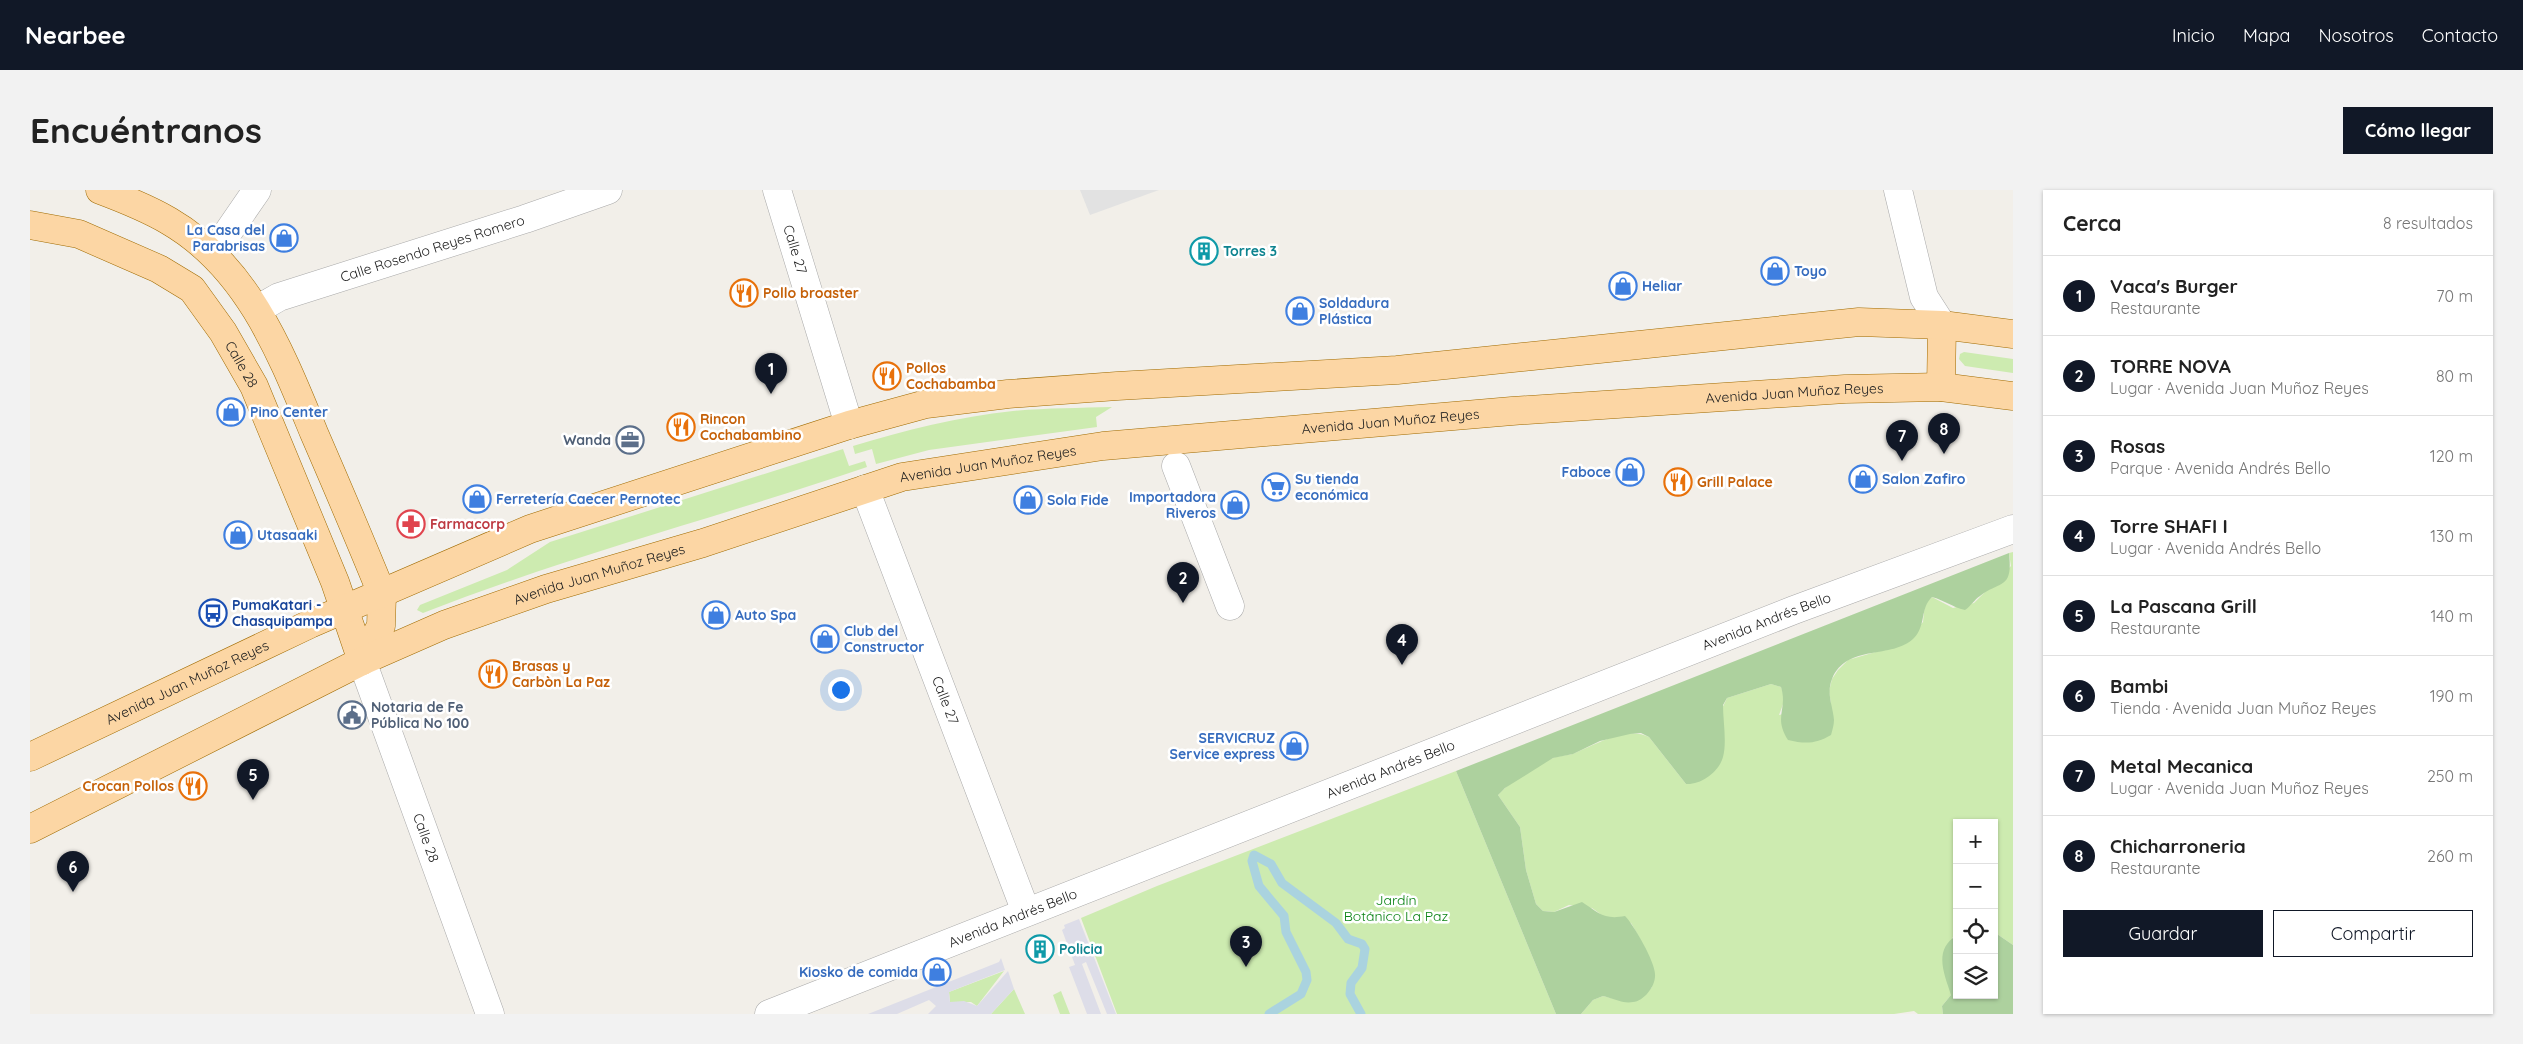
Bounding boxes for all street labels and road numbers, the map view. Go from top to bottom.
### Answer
street label: Calle Rosendo Reyes Romero [338,211,527,286]
street label: Calle 27 [779,223,811,276]
street label: Calle 28 [221,338,262,391]
street label: Avenida Juan Muñoz Reyes [1705,379,1884,407]
street label: Avenida Juan Muñoz Reyes [1301,405,1480,438]
street label: Avenida Juan Muñoz Reyes [898,441,1077,486]
street label: Avenida Juan Muñoz Reyes [511,540,687,609]
street label: Avenida Andrés Bello [1699,588,1833,654]
street label: Avenida Juan Muñoz Reyes [103,636,272,729]
street label: Calle 27 [928,673,963,727]
street label: Avenida Andrés Bello [1324,736,1457,802]
street label: Calle 28 [409,811,443,865]
street label: Avenida Andrés Bello [946,884,1080,951]

